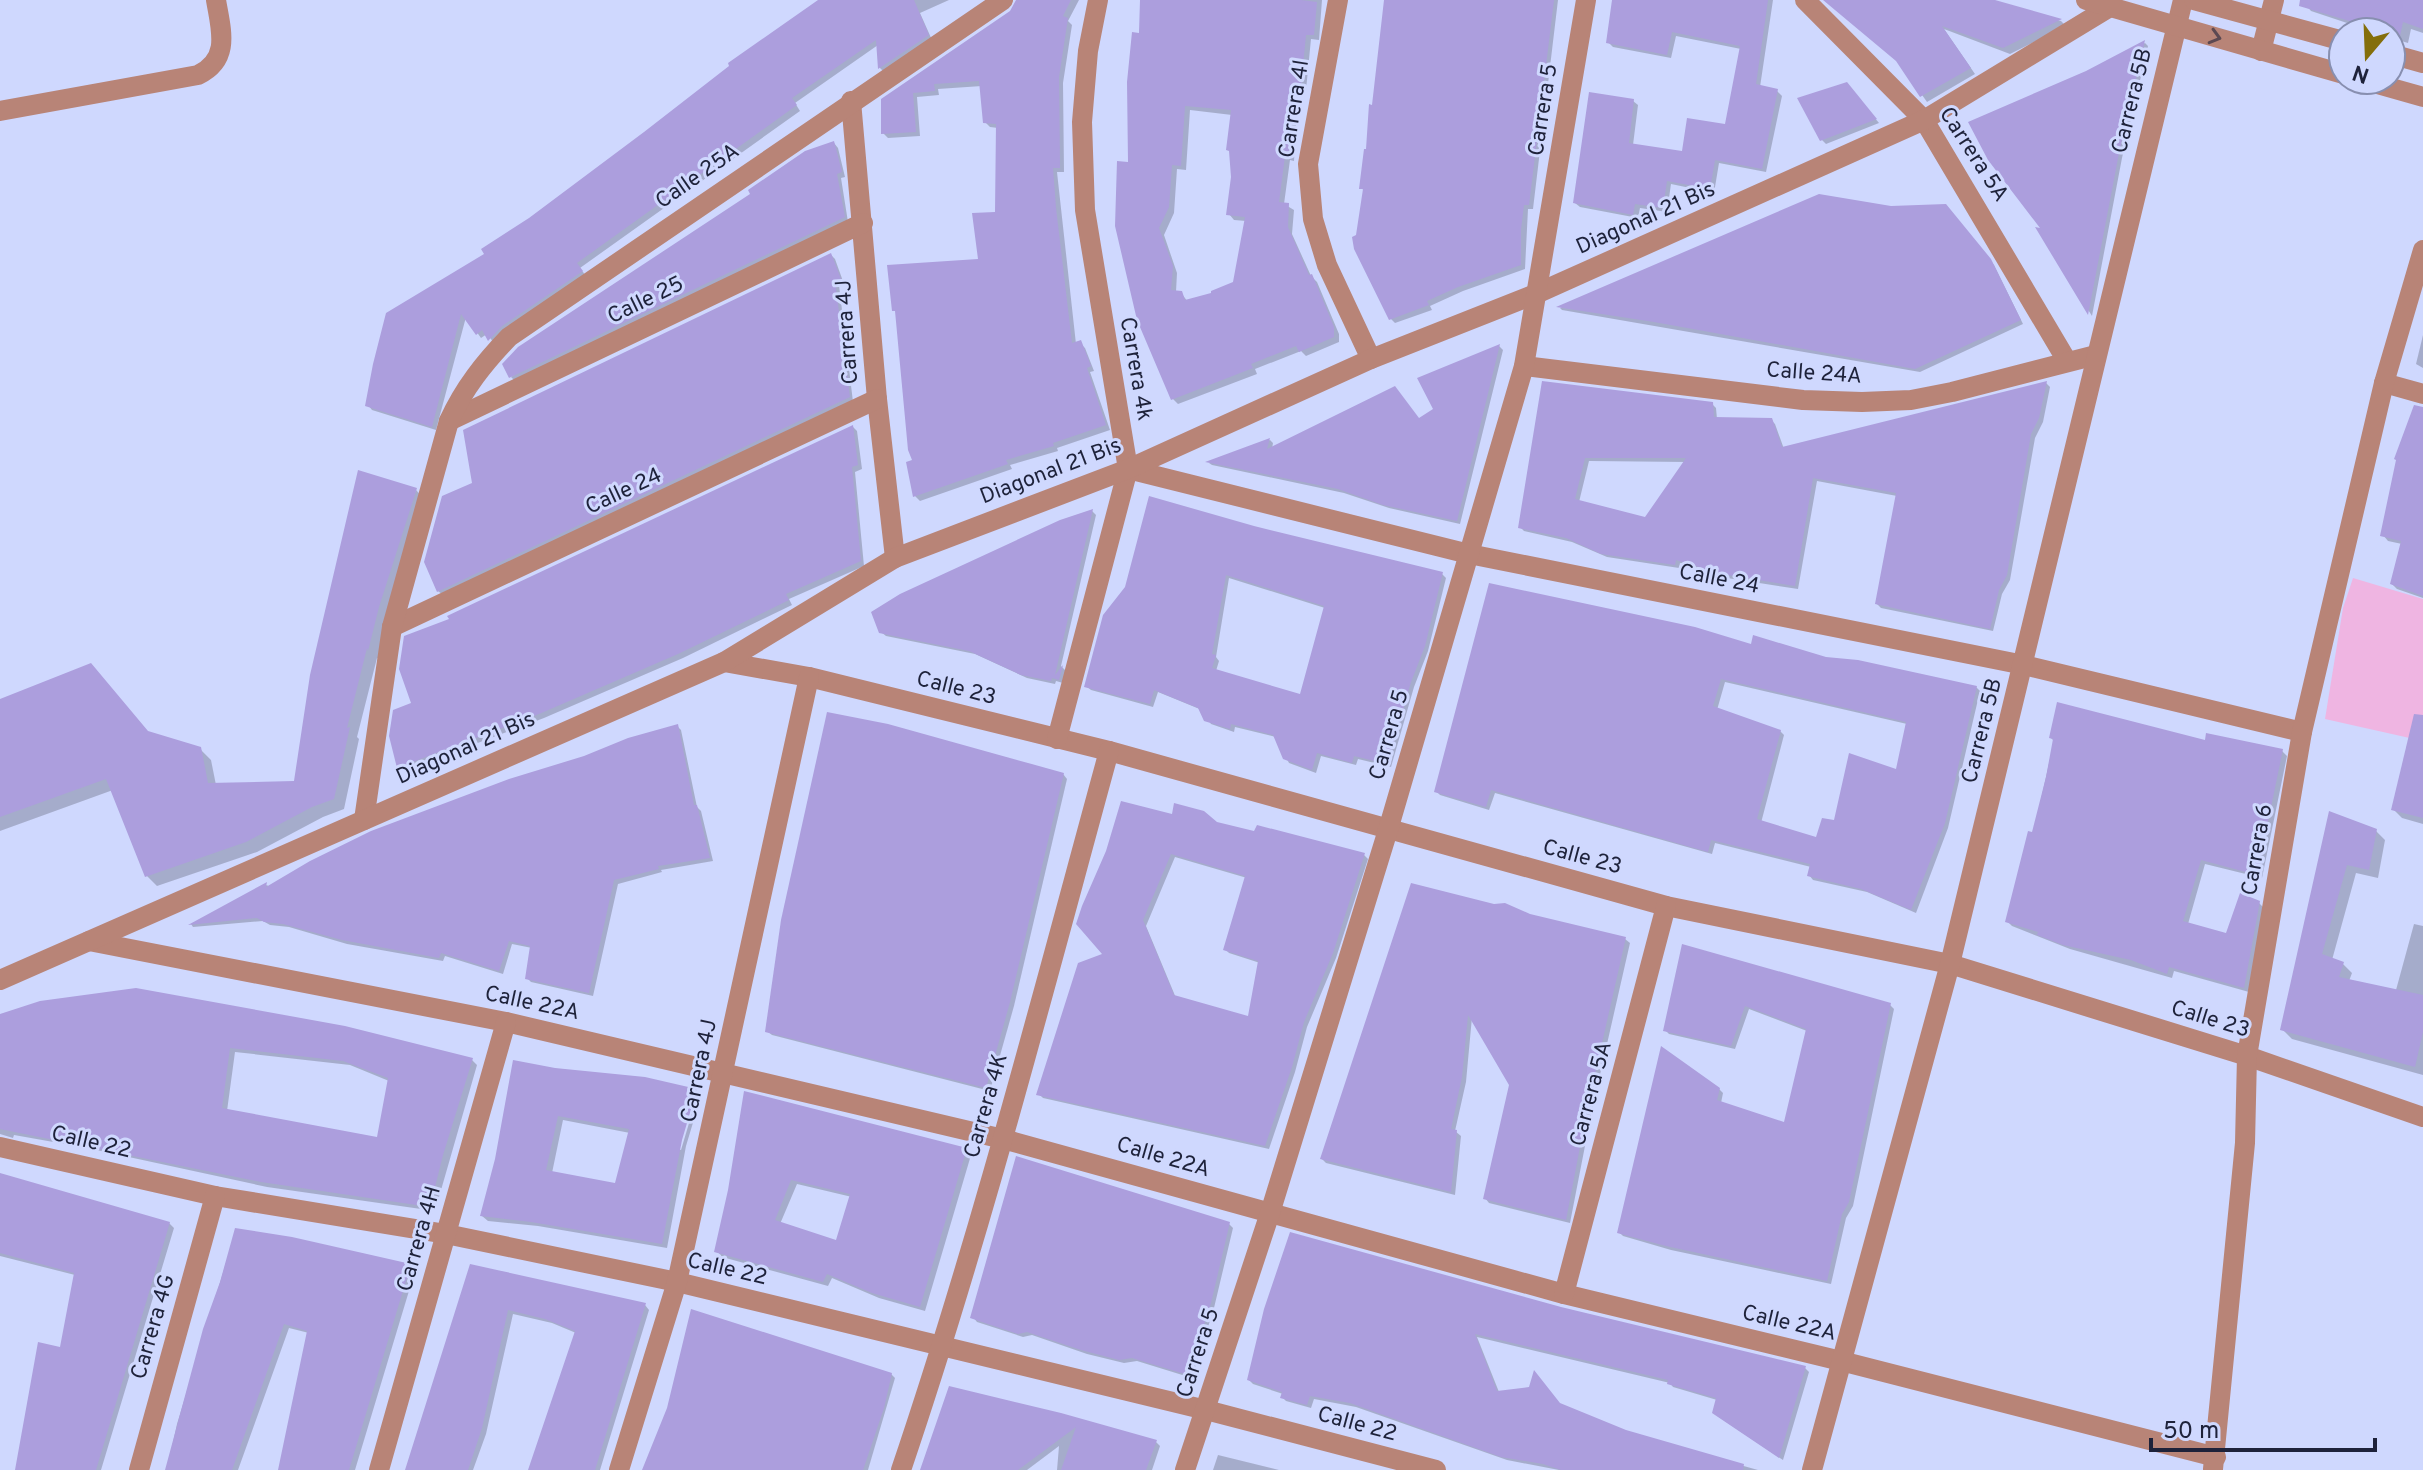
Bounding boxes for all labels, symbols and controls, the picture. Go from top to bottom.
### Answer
north arrow [2327,16,2407,96]
one-way arrow [2208,28,2222,44]
street label: Carrera 5B [2107,46,2159,156]
text: N [2349,57,2373,88]
street label: Carrera 4l [1274,58,1316,160]
street label: Carrera 5 [1523,62,1565,158]
street label: Carrera 5A [1932,103,2014,207]
street label: Calle 25A [651,138,745,216]
street label: Diagonal 21 Bis [1572,176,1720,262]
street label: Calle 25 [603,271,689,331]
street label: Carrera 4J [831,279,865,385]
street label: Carrera 4k [1113,315,1157,423]
street label: Calle 24A [1765,357,1863,391]
street label: Diagonal 21 Bis [977,433,1125,511]
street label: Calle 24 [581,463,667,521]
street label: Calle 24 [1677,559,1761,601]
street label: Calle 23 [913,666,999,712]
street label: Carrera 5B [1957,676,2009,786]
street label: Carrera 5 [1364,687,1416,783]
street label: Diagonal 21 Bis [392,706,540,792]
street label: Carrera 6 [2237,802,2279,898]
street label: Calle 23 [1539,834,1625,882]
street label: Calle 22A [482,981,582,1027]
street label: Calle 23 [2167,995,2253,1045]
street label: Carrera 4J [676,1017,724,1125]
street label: Carrera 5A [1565,1039,1619,1149]
street label: Carrera 4K [959,1051,1015,1161]
street label: Calle 22 [48,1121,134,1165]
street label: Calle 22A [1113,1132,1213,1184]
street label: Carrera 4H [392,1183,448,1295]
street label: Calle 22 [684,1248,770,1292]
street label: Carrera 4G [126,1271,182,1383]
street label: Calle 22A [1739,1300,1839,1348]
street label: Carrera 5 [1172,1305,1226,1401]
street label: Calle 22 [1314,1401,1400,1449]
scale bar [2151,1402,2375,1452]
text: 50 m [2163,1417,2219,1447]

